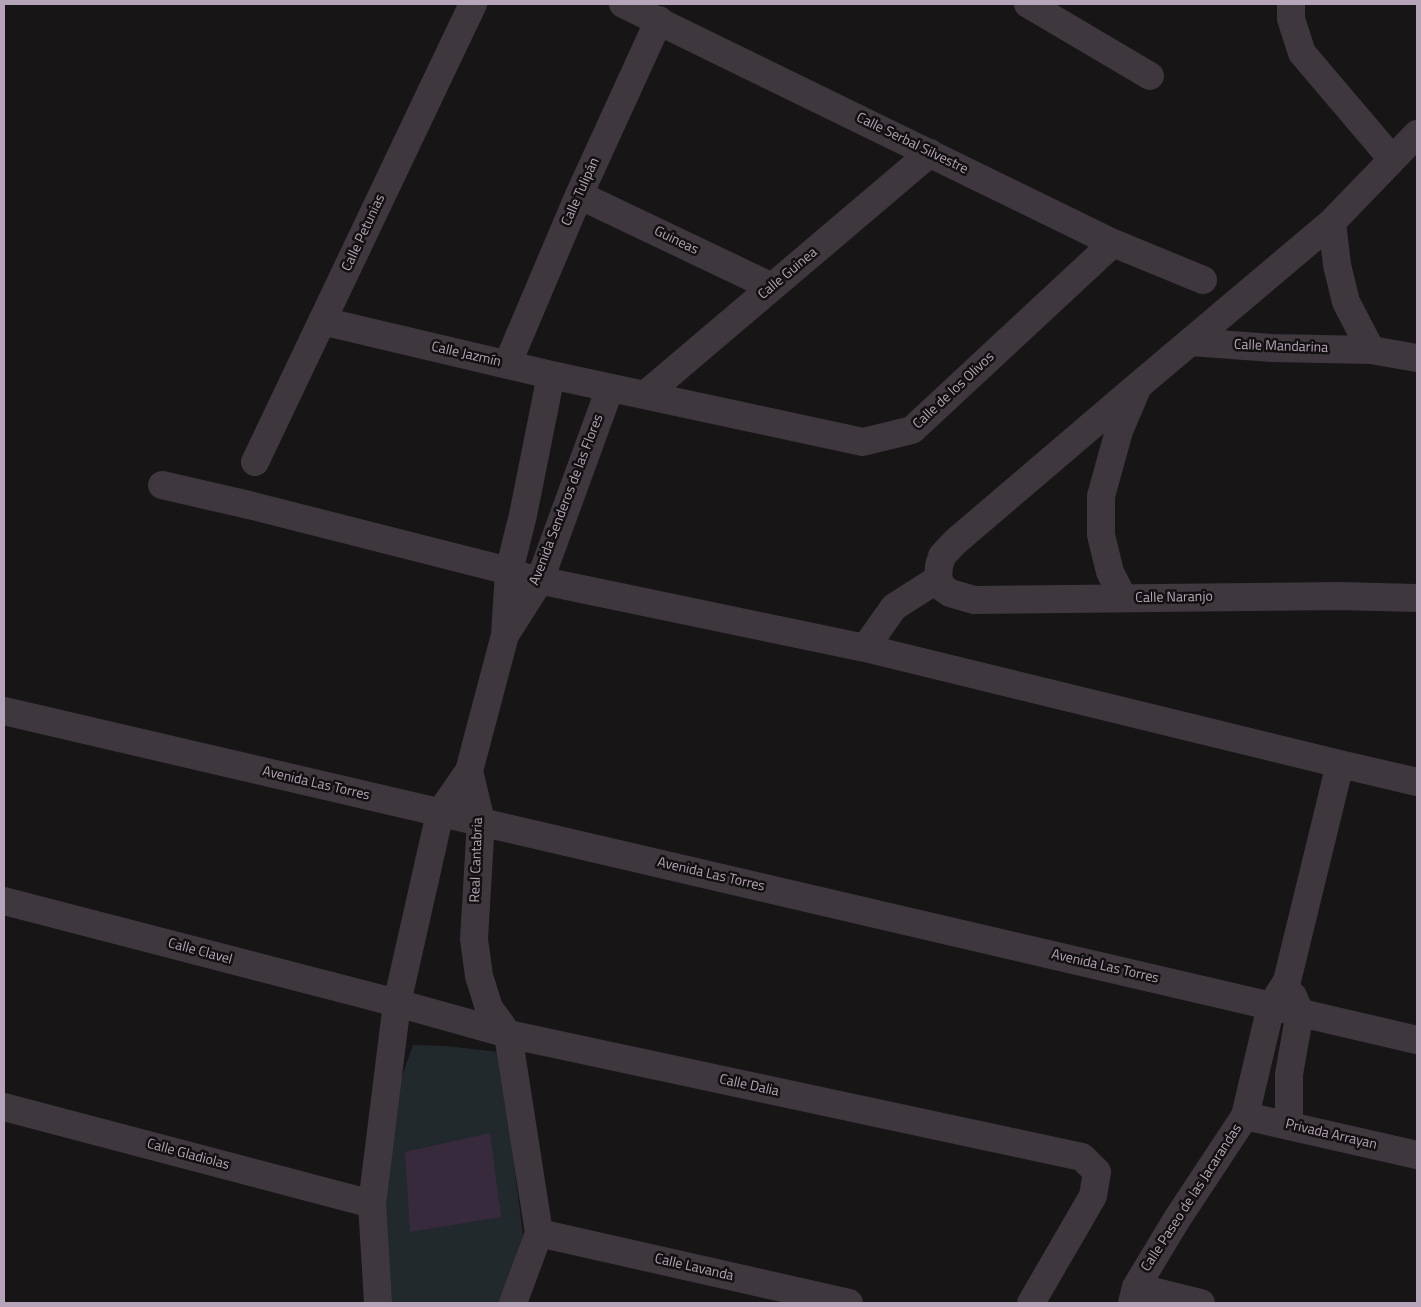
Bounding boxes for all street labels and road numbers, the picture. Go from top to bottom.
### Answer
street label: Calle Serbal Silvestre [853,110,971,178]
street label: Calle Tulipán [558,155,604,229]
street label: Calle Petunias [339,192,389,274]
street label: Guineas [651,223,701,259]
street label: Calle Guinea [755,244,821,304]
street label: Calle Mandarina [1234,337,1328,357]
street label: Calle Jazmín [430,339,502,371]
street label: Calle de los Olivos [910,349,998,433]
street label: Avenida Senderos de las Flores [527,412,607,588]
street label: Calle Naranjo [1135,589,1213,607]
street label: Avenida Las Torres [261,763,371,805]
street label: Real Cantabria [467,817,487,903]
street label: Avenida Las Torres [656,854,766,896]
street label: Calle Clavel [166,935,234,969]
street label: Avenida Las Torres [1050,946,1160,988]
street label: Calle Dalia [718,1071,780,1101]
street label: Privada Arrayan [1284,1116,1378,1154]
street label: Calle Paseo de las Jacarandas [1138,1121,1246,1275]
street label: Calle Gladiolas [145,1136,231,1174]
street label: Calle Lavanda [653,1251,735,1285]

